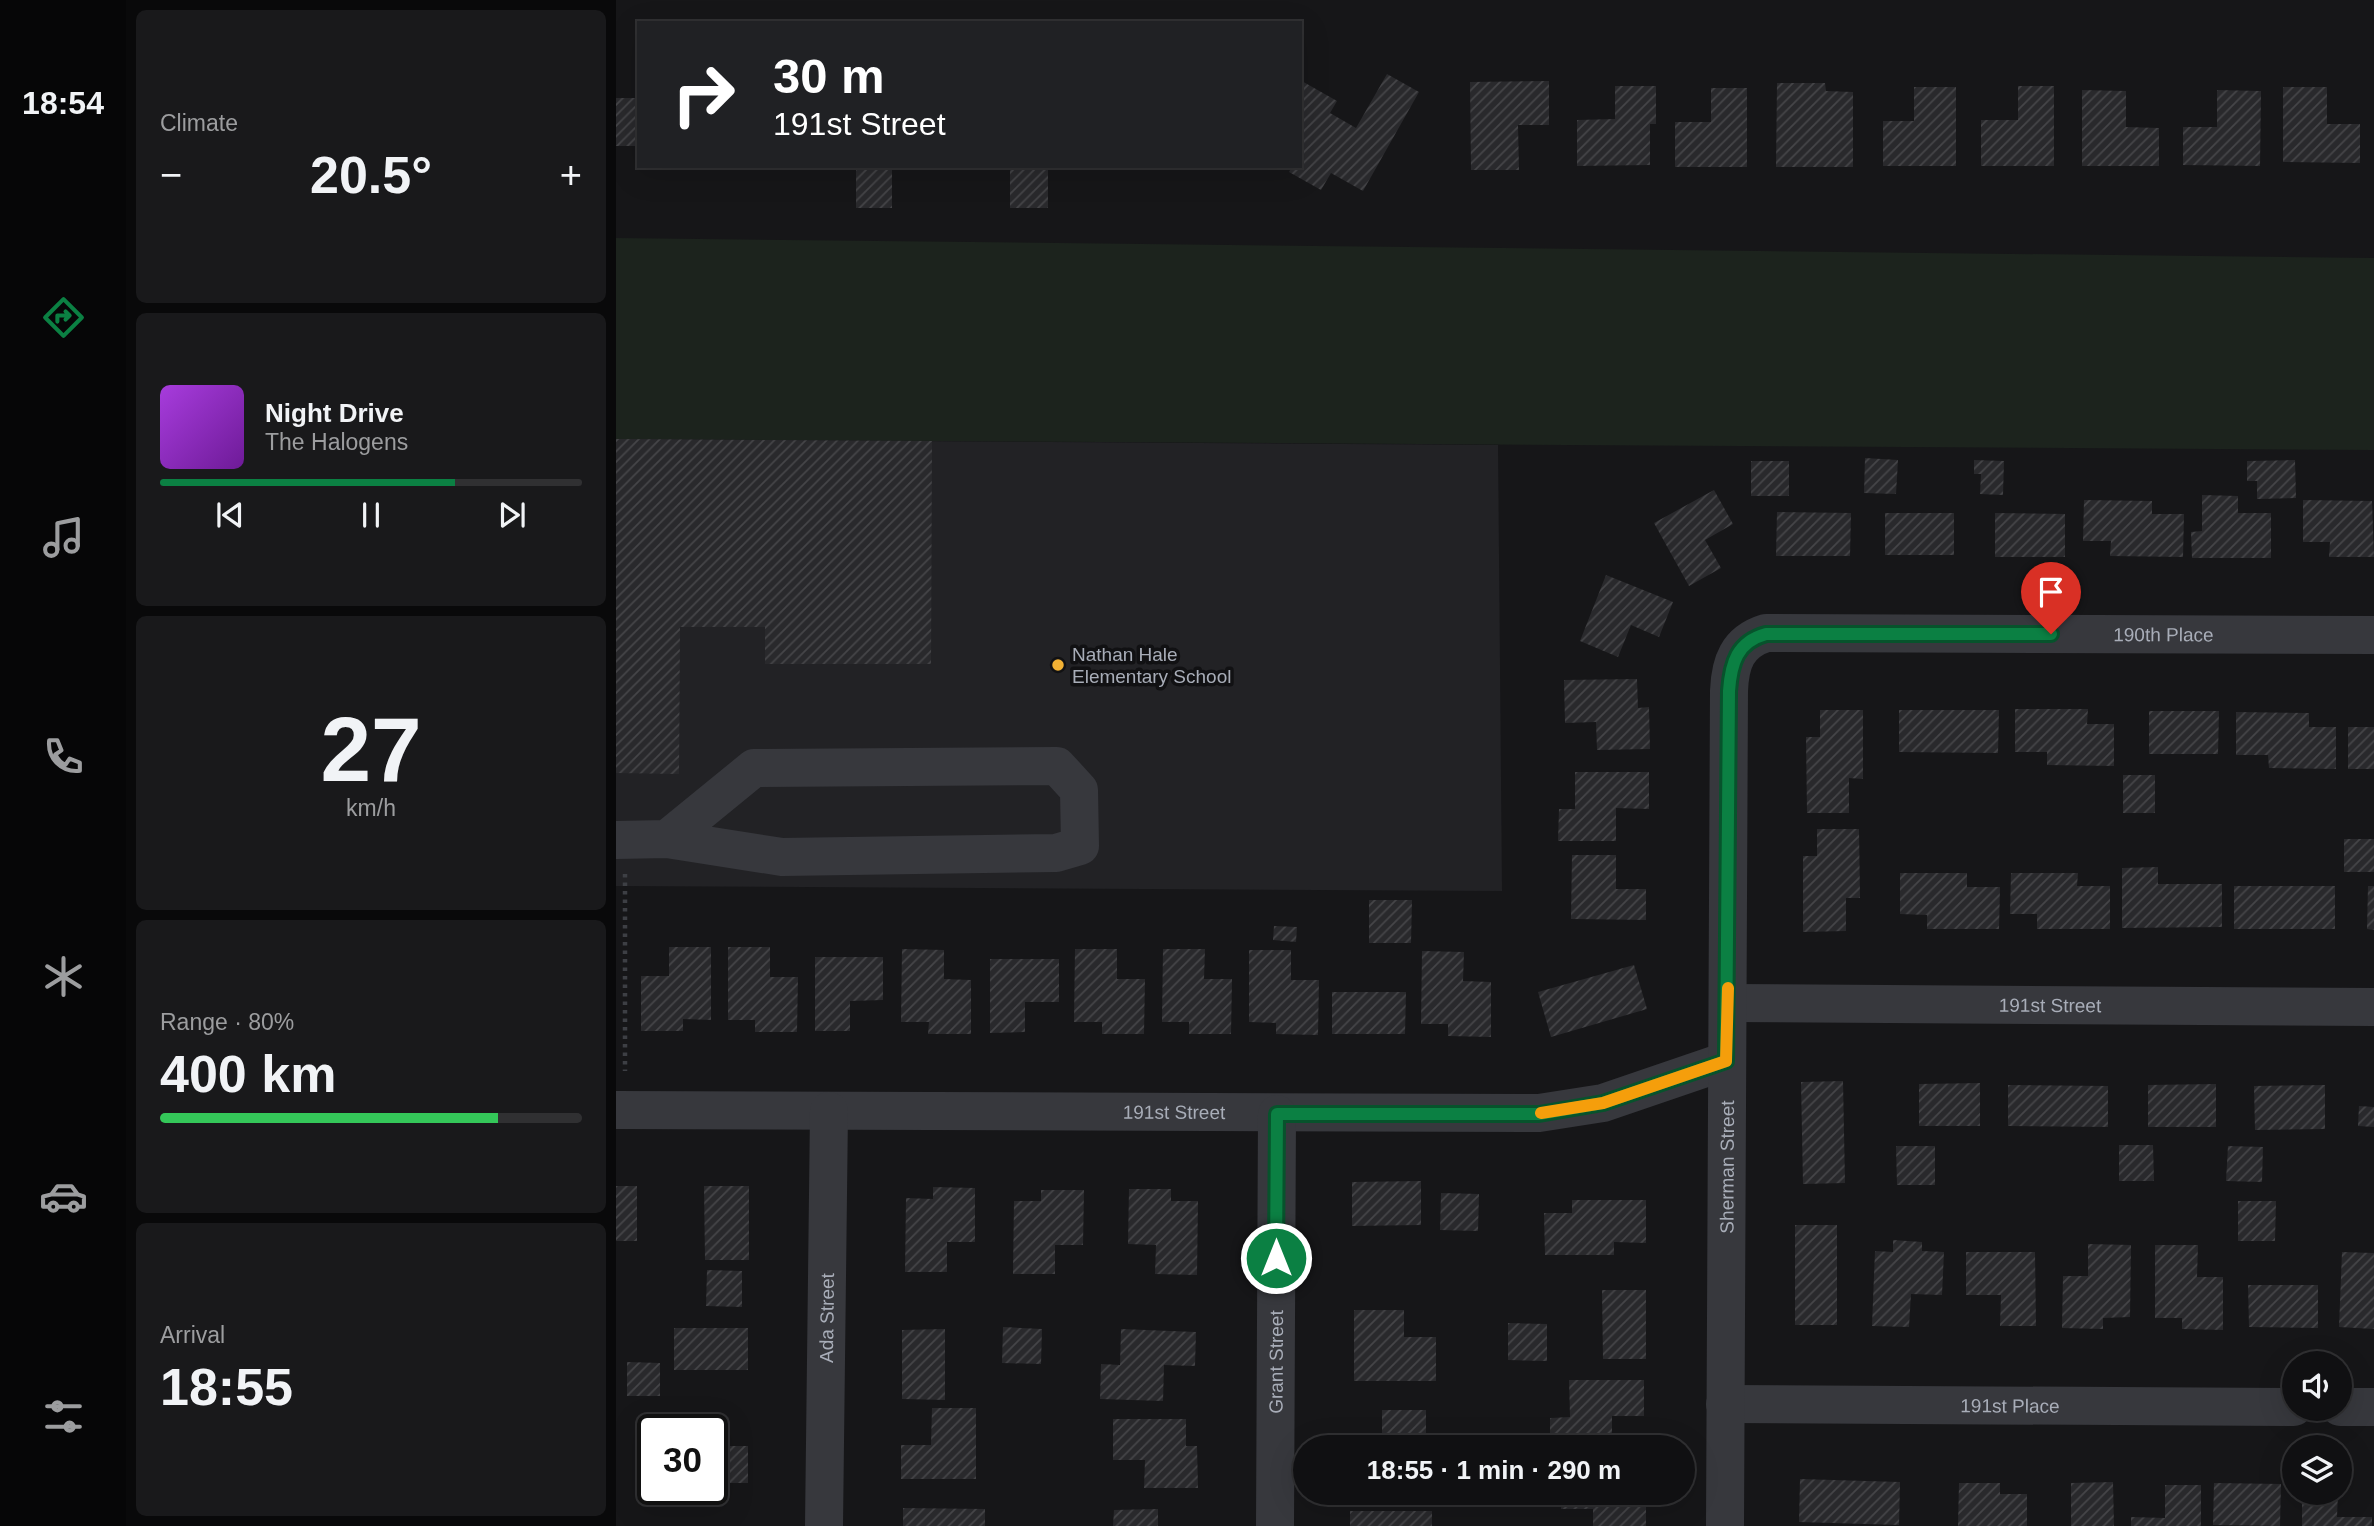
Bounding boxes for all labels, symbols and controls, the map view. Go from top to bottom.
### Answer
icon: right [658,49,749,140]
text: 30 m [773,49,885,103]
text: 18:54 [22,85,104,121]
text: 191st Street [773,106,946,142]
text: Climate [160,110,238,136]
text: 20.5° [310,146,432,204]
text: − [160,154,182,196]
text: + [560,154,582,196]
icon: directions [39,293,88,342]
text: Night Drive [265,398,404,428]
text: The Halogens [265,429,408,455]
icon: previous [211,496,249,534]
icon: pause [352,496,390,534]
icon: next [493,496,531,534]
icon: music [39,513,88,562]
pin [2021,562,2081,634]
icon: arrive [2032,573,2070,611]
street label: 190th Place [2113,624,2214,645]
place label: Nathan Hale Elementary School [1072,644,1231,687]
marker: Nathan Hale Elementary School [1050,657,1066,673]
text: 27 [320,699,422,800]
icon: phone [39,732,88,781]
text: km/h [346,795,396,821]
icon: climate [39,952,88,1001]
street label: 191st Street [1999,995,2102,1016]
text: Range · 80% [160,1009,294,1035]
text: 400 km [160,1045,336,1103]
street label: Sherman Street [1716,1100,1738,1234]
street label: 191st Street [1123,1102,1226,1123]
icon: car [39,1172,88,1221]
position arrow [1239,1221,1313,1295]
street label: Ada Street [816,1272,838,1363]
street label: Grant Street [1266,1309,1287,1414]
text: Arrival [160,1322,225,1348]
map controls [2282,1351,2352,1505]
button: sound [2282,1351,2352,1421]
text: 18:55 [160,1358,293,1416]
icon: filters [39,1392,88,1441]
street label: 191st Place [1960,1395,2060,1417]
speed limit sign: 30 [637,1414,728,1505]
button: layers [2282,1435,2352,1505]
text: 18:55 · 1 min · 290 m [1367,1455,1621,1485]

